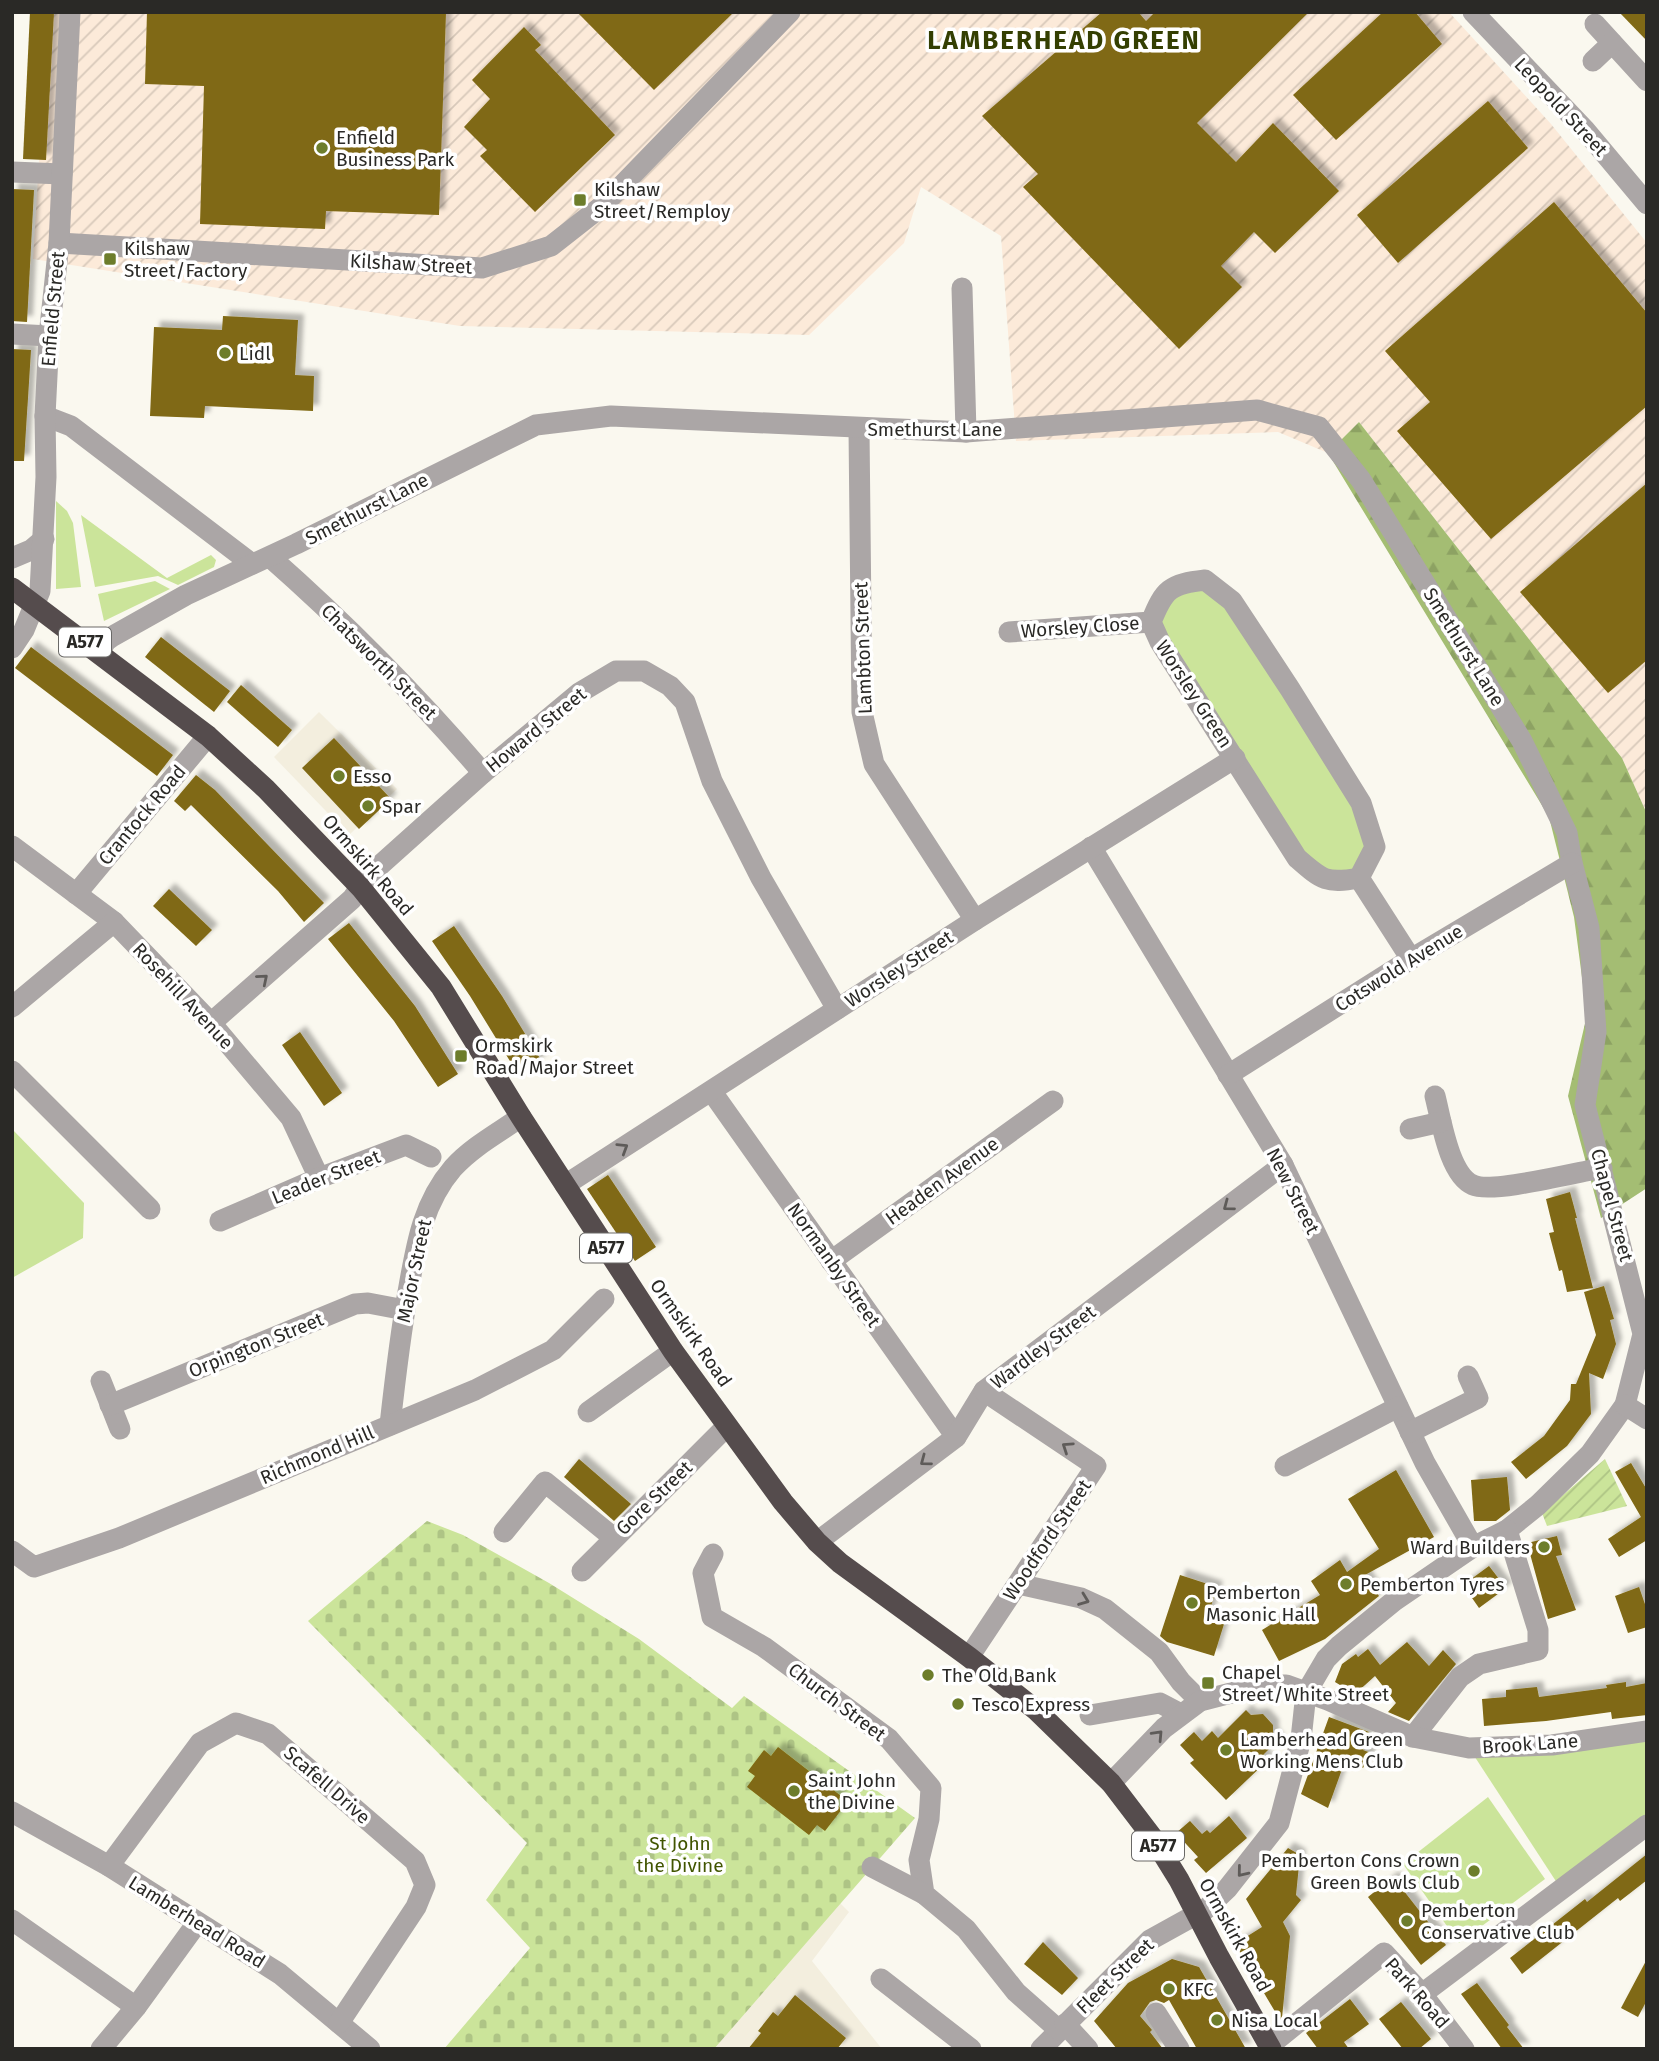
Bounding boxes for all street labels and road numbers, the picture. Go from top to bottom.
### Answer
street label: Leopold Street [1510,53,1613,161]
street label: Kilshaw Street [349,249,473,279]
street label: Enfield Street [36,250,70,368]
street label: Smethurst Lane [868,418,1002,441]
street label: Smethurst Lane [302,468,432,550]
street label: Lambton Street [849,581,877,715]
street label: Smethurst Lane [1418,584,1510,710]
street label: Chatsworth Street [316,599,442,725]
street label: Worsley Close [1020,611,1140,643]
road number: A577 [59,628,111,656]
street label: Worsley Green [1151,636,1237,752]
street label: Howard Street [481,682,591,777]
street label: Crantock Road [93,760,191,870]
street label: Ormskirk Road [318,810,418,920]
street label: Cotswold Avenue [1331,919,1467,1017]
street label: Worsley Street [841,925,957,1012]
street label: Rosehill Avenue [128,938,238,1054]
street label: Headen Avenue [881,1132,1003,1230]
street label: New Street [1262,1144,1325,1238]
street label: Leader Street [268,1145,384,1209]
street label: Chapel Street [1586,1146,1638,1264]
street label: Normanby Street [783,1198,885,1332]
street label: Major Street [392,1217,436,1325]
road number: A577 [580,1233,632,1262]
street label: Ormskirk Road [645,1275,737,1391]
street label: Wardley Street [986,1300,1100,1394]
street label: Orpington Street [185,1307,327,1383]
street label: Richmond Hill [257,1421,378,1489]
street label: Gore Street [611,1456,697,1540]
street label: Woodford Street [998,1475,1096,1605]
street label: Church Street [784,1658,890,1746]
street label: Brook Lane [1481,1729,1579,1759]
street label: Scafell Drive [279,1741,375,1829]
road number: A577 [1132,1832,1184,1860]
street label: Lamberhead Road [124,1871,270,1973]
street label: Ormskirk Road [1194,1874,1276,1996]
street label: Fleet Street [1071,1933,1159,2019]
street label: Park Road [1380,1953,1454,2033]

